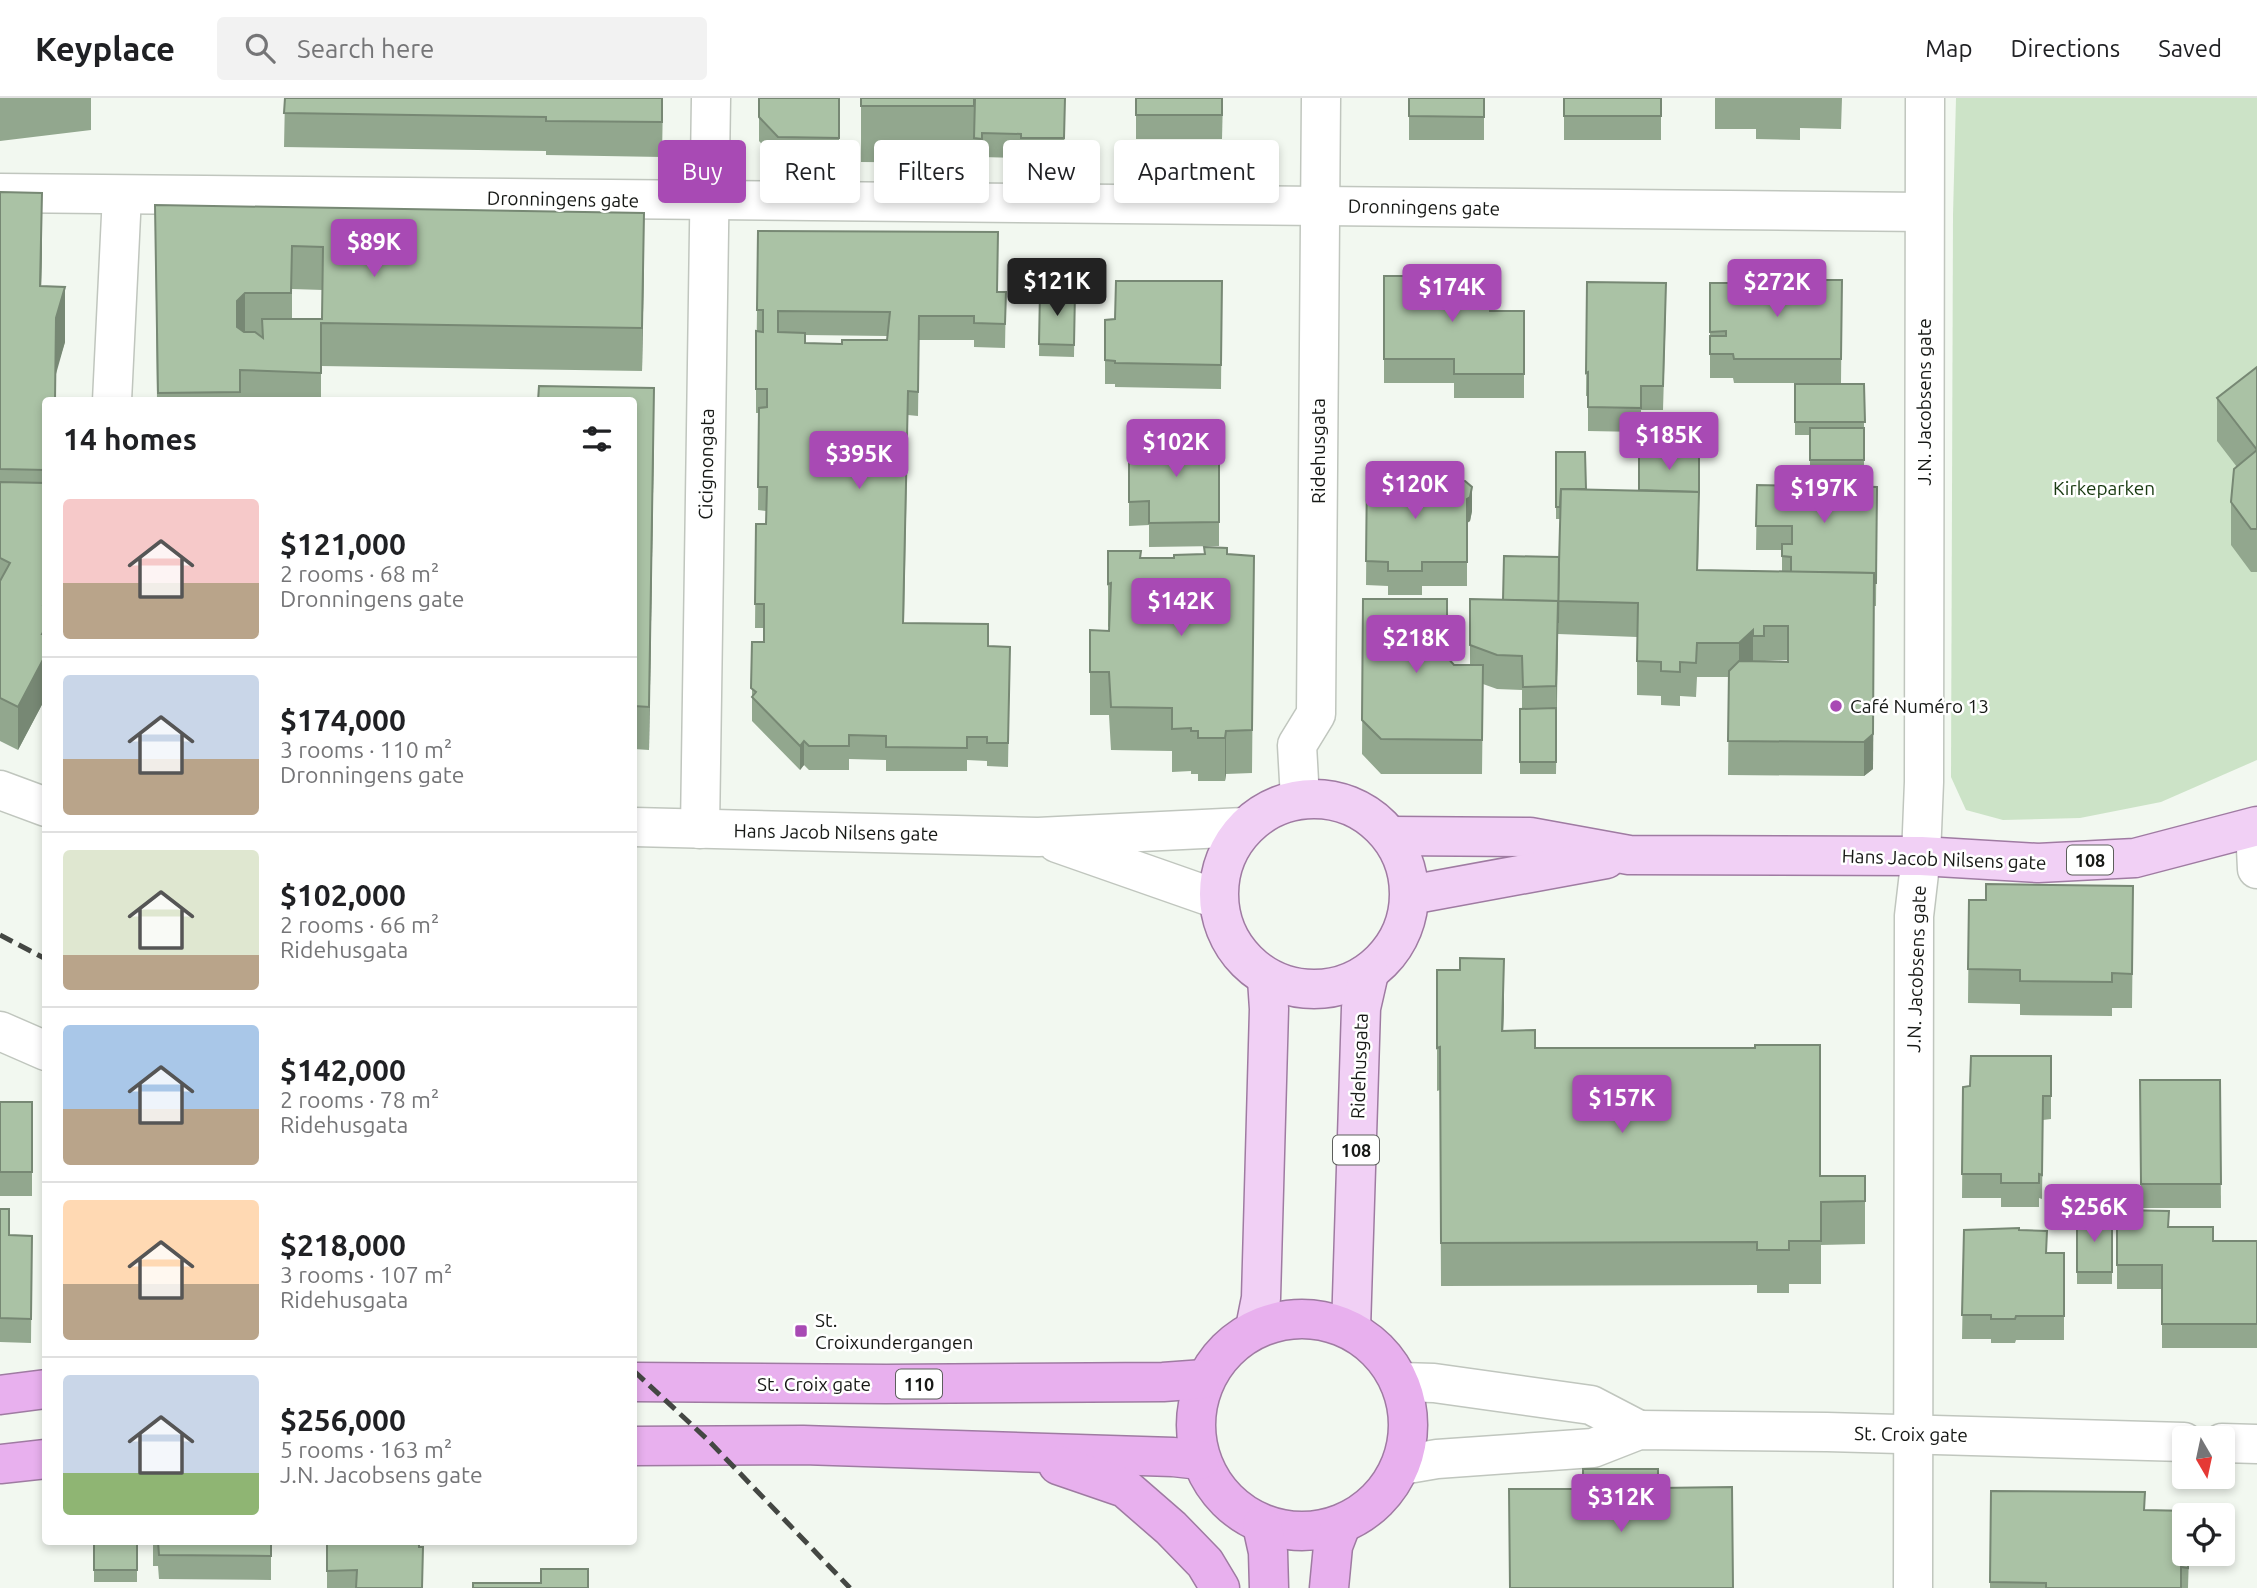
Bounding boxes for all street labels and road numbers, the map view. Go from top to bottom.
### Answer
street label: Dronningens gate [487,187,639,211]
street label: Dronningens gate [1348,195,1500,219]
street label: J.N. Jacobsens gate [1913,318,1935,486]
street label: Ridehusgata [1307,398,1329,504]
street label: Cicignongata [694,408,718,520]
street label: Hans Jacob Nilsens gate [733,819,939,845]
street label: Hans Jacob Nilsens gate [1841,844,2047,874]
road number: 108 [2067,846,2113,874]
street label: J.N. Jacobsens gate [1902,885,1930,1053]
street label: Ridehusgata [1346,1013,1372,1119]
road number: 108 [1333,1135,1379,1164]
road number: 110 [896,1370,942,1399]
street label: St. Croix gate [757,1373,871,1395]
street label: St. Croix gate [1854,1422,1968,1446]

